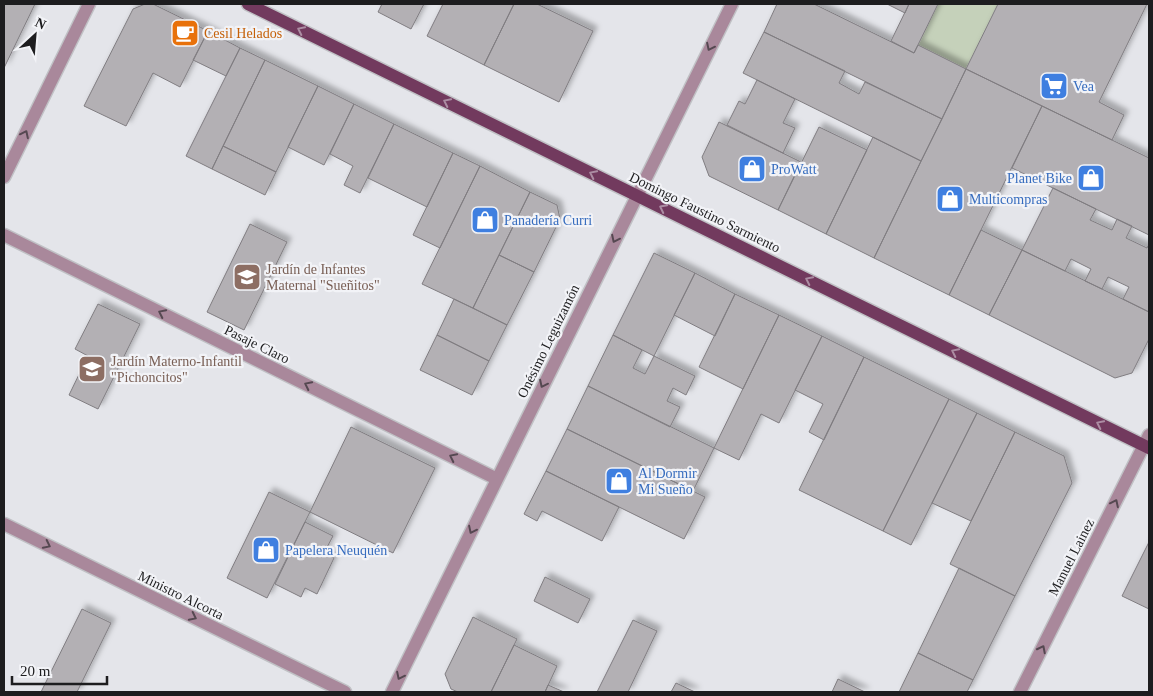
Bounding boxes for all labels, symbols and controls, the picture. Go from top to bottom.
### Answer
north arrow [10,10,60,60]
text: N [33,15,48,33]
cafe icon: Cesil Helados [170,18,200,48]
place label: Cesil Helados [204,26,282,41]
one-way arrow [298,26,307,36]
one-way arrow [706,42,716,51]
supermarket icon: Vea [1039,71,1069,101]
place label: Vea [1073,79,1095,94]
one-way arrow [443,98,452,108]
one-way arrow [19,130,29,139]
shop icon: ProWatt [737,154,767,184]
place label: ProWatt [771,162,817,177]
shop icon: Planet Bike [1076,163,1106,193]
one-way arrow [589,169,598,180]
street label: Domingo Faustino Sarmiento [627,169,783,256]
place label: Planet Bike [1007,171,1072,186]
shop icon: Multicompras [935,184,965,214]
place label: Multicompras [969,192,1048,207]
one-way arrow [659,204,668,214]
shop icon: Panadería Curri [470,205,500,235]
place label: Panadería Curri [504,213,592,228]
one-way arrow [611,233,621,242]
school or university icon: Jardín de Infantes Maternal "Sueñitos" [232,262,262,292]
place label: Jardín de Infantes Maternal "Sueñitos" [266,262,380,293]
one-way arrow [805,276,814,286]
street label: Onésimo Leguizamón [515,282,582,400]
one-way arrow [158,309,167,319]
street label: Pasaje Claro [222,322,292,367]
one-way arrow [951,348,960,358]
school or university icon: Jardín Materno-Infantil "Pichoncitos" [77,354,107,384]
place label: Jardín Materno-Infantil "Pichoncitos" [111,354,242,385]
one-way arrow [539,379,549,388]
one-way arrow [304,381,313,391]
one-way arrow [1097,420,1106,430]
one-way arrow [449,453,458,463]
shop icon: Al Dormir Mi Sueño [604,466,634,496]
place label: Al Dormir Mi Sueño [638,466,697,497]
one-way arrow [1109,500,1119,509]
street label: Manuel Lainez [1046,516,1097,598]
one-way arrow [467,525,478,534]
shop icon: Papelera Neuquén [251,535,281,565]
one-way arrow [42,539,51,549]
place label: Papelera Neuquén [285,543,387,558]
street label: Ministro Alcorta [136,568,227,623]
one-way arrow [188,611,197,621]
one-way arrow [1036,645,1046,654]
scale bar [12,654,108,686]
text: 20 m [20,663,51,679]
one-way arrow [395,671,406,680]

